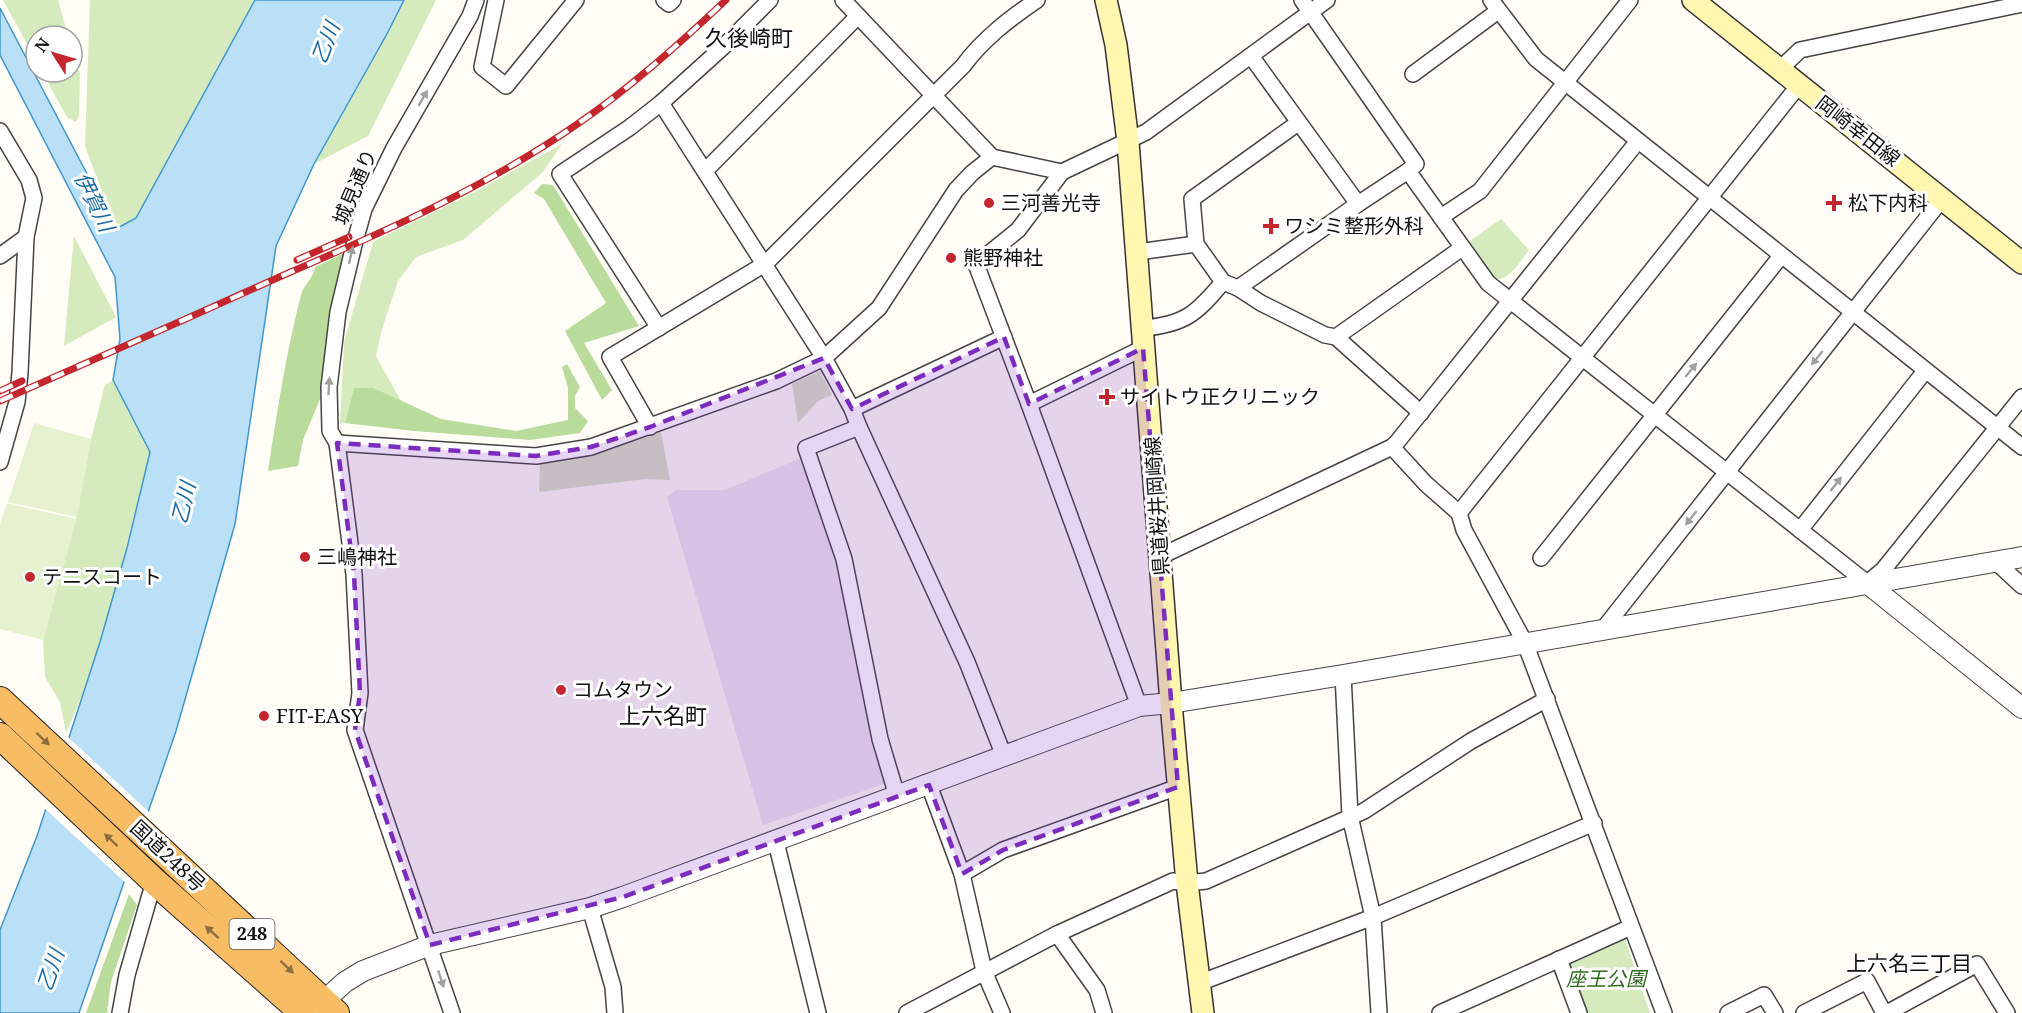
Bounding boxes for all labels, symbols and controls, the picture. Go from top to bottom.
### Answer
water label: 乙川 [304,16,346,67]
district label: 久後崎町 [705,22,793,52]
north arrow [24,24,84,84]
text: N [29,33,55,57]
one-way arrow [418,89,428,106]
street label: 岡崎幸田線 [1811,89,1906,172]
street label: 城見通り [326,145,383,229]
water label: 伊賀川 [69,167,122,238]
place label: 三河善光寺 [1001,189,1101,216]
place label: 松下内科 [1848,189,1928,216]
marker: 松下内科 [1825,194,1843,212]
marker: 三河善光寺 [982,196,996,210]
place label: ワシミ整形外科 [1284,212,1424,239]
marker: ワシミ整形外科 [1262,217,1280,235]
place label: 熊野神社 [963,244,1043,271]
one-way arrow [347,246,357,265]
marker: 熊野神社 [944,251,958,265]
one-way arrow [1810,350,1823,366]
one-way arrow [1685,362,1697,377]
one-way arrow [325,377,334,396]
place label: サイトウ正クリニック [1120,383,1320,410]
marker: サイトウ正クリニック [1098,388,1116,406]
street label: 県道桜井岡崎線 [1138,435,1175,577]
one-way arrow [1829,476,1842,492]
water label: 乙川 [165,477,202,526]
one-way arrow [1686,510,1698,525]
place label: 三嶋神社 [317,543,397,570]
marker: 三嶋神社 [298,550,312,564]
place label: テニスコート [42,563,162,590]
marker: テニスコート [23,570,37,584]
place label: コムタウン [573,676,673,703]
marker: コムタウン [554,683,568,697]
district label: 上六名町 [619,700,707,730]
place label: FIT-EASY [276,702,364,729]
marker: FIT-EASY [257,709,271,723]
one-way arrow [36,732,50,746]
street label: 国道248号 [125,814,212,897]
one-way arrow [104,834,118,848]
road number: 248 [230,919,274,949]
one-way arrow [205,926,220,939]
water label: 乙川 [30,943,71,994]
district label: 上六名三丁目 [1846,949,1972,977]
one-way arrow [279,959,293,973]
park label: 座王公園 [1566,965,1649,992]
one-way arrow [437,970,446,988]

